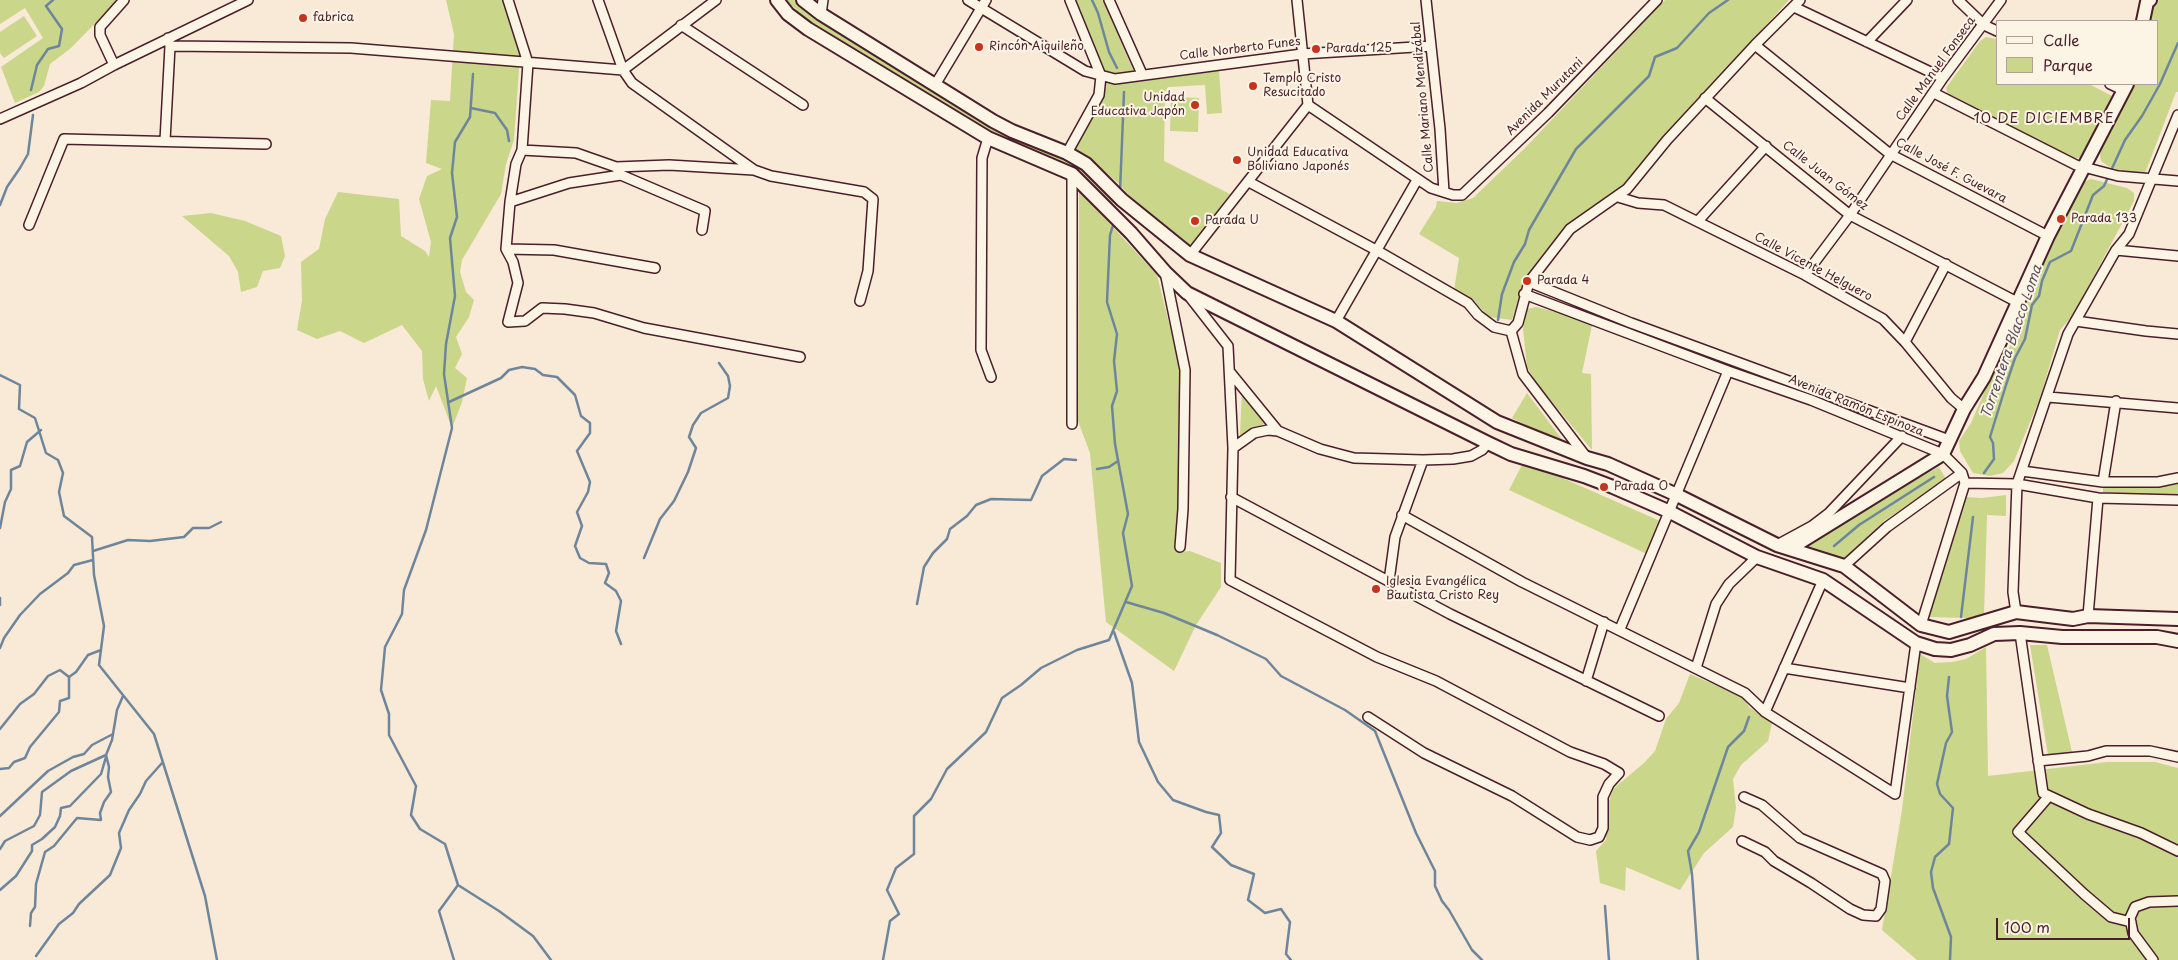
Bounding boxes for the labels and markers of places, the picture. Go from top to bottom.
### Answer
place label: fabrica [313,11,354,25]
marker: fabrica [297,12,309,24]
place label: Rincón Aiquileño [989,40,1084,54]
marker: Rincón Aiquileño [973,41,985,53]
place label: Parada 125 [1326,42,1392,56]
marker: Parada 125 [1310,43,1322,55]
place label: Templo Cristo Resucitado [1263,72,1341,100]
marker: Templo Cristo Resucitado [1247,80,1259,92]
place label: Unidad Educativa Japón [1091,91,1185,119]
marker: Unidad Educativa Japón [1189,99,1201,111]
place label: Unidad Educativa Boliviano Japonés [1247,146,1349,174]
marker: Unidad Educativa Boliviano Japonés [1231,154,1243,166]
place label: Parada 133 [2071,212,2137,226]
marker: Parada 133 [2055,213,2067,225]
place label: Parada U [1205,214,1259,228]
marker: Parada U [1189,215,1201,227]
place label: Parada 4 [1537,274,1589,288]
marker: Parada 4 [1521,275,1533,287]
place label: Parada O [1614,480,1668,494]
marker: Parada O [1598,481,1610,493]
place label: Iglesia Evangélica Bautista Cristo Rey [1386,575,1499,603]
marker: Iglesia Evangélica Bautista Cristo Rey [1370,583,1382,595]

